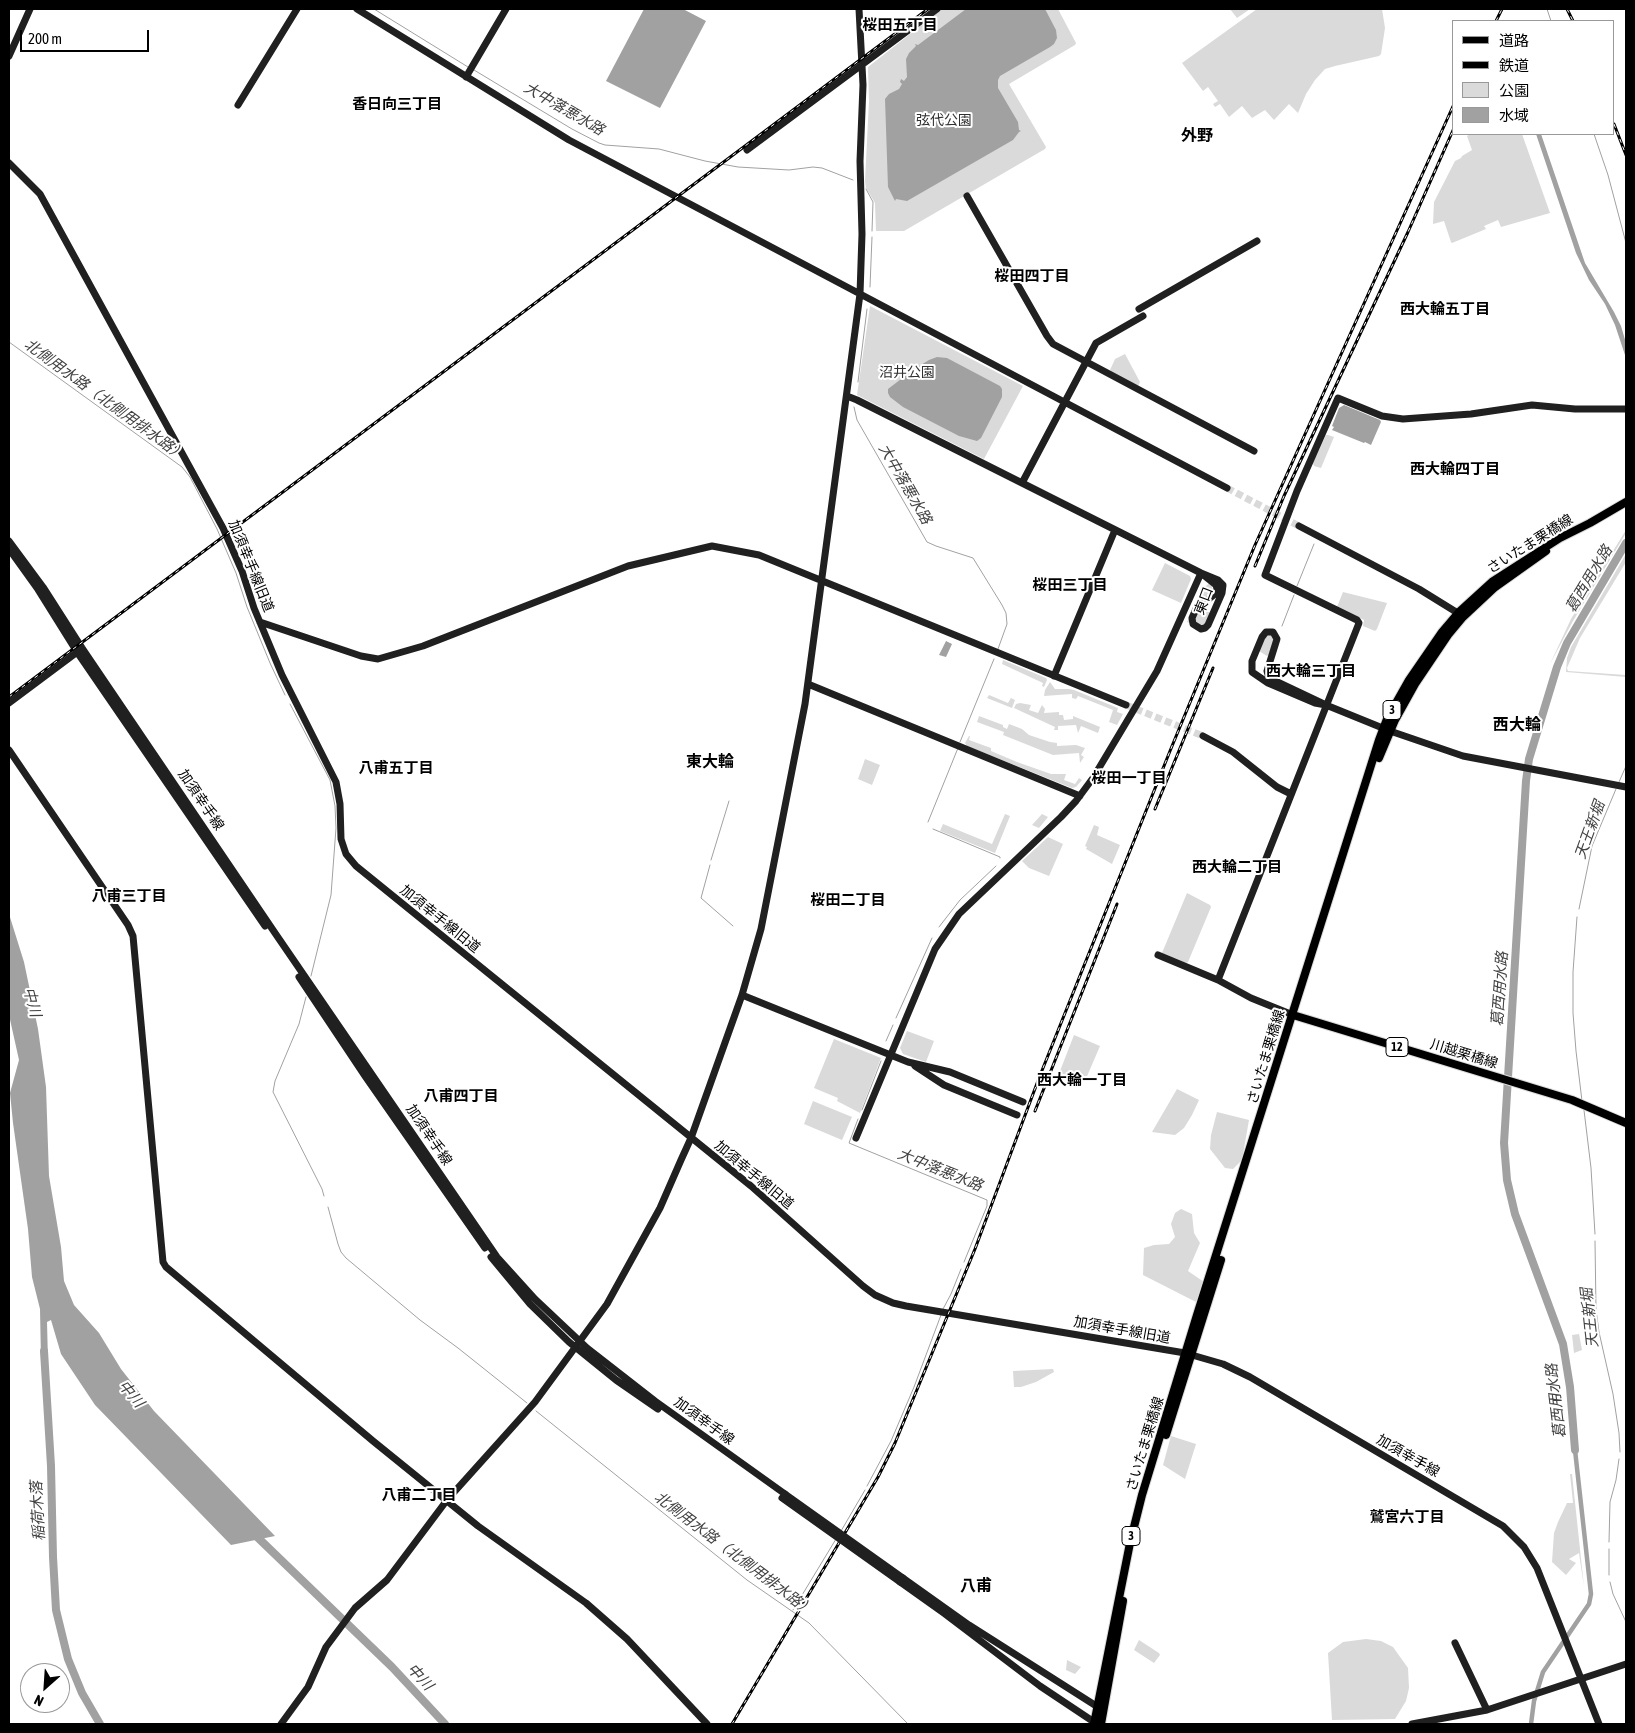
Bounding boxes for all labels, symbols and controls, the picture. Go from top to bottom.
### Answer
district label: 桜田五丁目 [863,16,937,34]
scale bar [22,20,151,52]
legend [1452,20,1615,135]
text: 200 m [28,30,62,47]
text: 道路 [1499,32,1529,49]
text: 鉄道 [1499,57,1529,74]
water label: 大中落悪水路 [521,79,607,139]
text: 公園 [1499,82,1529,99]
district label: 香日向三丁目 [352,95,442,113]
text: 水域 [1499,107,1529,124]
park label: 弦代公園 [916,113,972,129]
district label: 外野 [1181,126,1213,146]
district label: 桜田四丁目 [995,267,1069,285]
district label: 西大輪五丁目 [1400,300,1490,318]
water label: 北側用水路（北側用排水路） [21,335,189,465]
park label: 沼井公園 [879,365,935,381]
water label: 大中落悪水路 [875,441,935,527]
district label: 西大輪四丁目 [1410,460,1500,478]
street label: さいたま栗橋線 [1484,511,1576,577]
street label: 加須幸手線旧道 [225,517,277,615]
water label: 葛西用水路 [1562,542,1616,616]
district label: 桜田三丁目 [1033,576,1107,594]
street label: 東口 [1191,585,1217,617]
district label: 西大輪三丁目 [1266,662,1356,680]
road number: 3 [1383,700,1401,720]
district label: 西大輪 [1493,715,1541,735]
district label: 東大輪 [686,752,734,772]
district label: 八甫五丁目 [359,759,433,777]
street label: 加須幸手線 [174,766,228,834]
district label: 桜田一丁目 [1092,769,1166,787]
water label: 天王新堀 [1571,799,1609,861]
district label: 西大輪二丁目 [1192,858,1282,876]
street label: 加須幸手線旧道 [397,882,483,956]
district label: 八甫三丁目 [92,887,166,905]
district label: 桜田二丁目 [811,891,885,909]
water label: 葛西用水路 [1488,951,1512,1027]
water label: 中川 [19,985,45,1019]
street label: さいたま栗橋線 [1244,1008,1288,1106]
street label: 川越栗橋線 [1428,1036,1500,1072]
road number: 12 [1386,1038,1408,1056]
district label: 西大輪一丁目 [1037,1071,1127,1089]
district label: 八甫四丁目 [424,1087,498,1105]
street label: 加須幸手線 [402,1101,456,1169]
street label: 加須幸手線旧道 [711,1137,797,1213]
water label: 大中落悪水路 [895,1145,985,1195]
water label: 天王新堀 [1578,1287,1602,1349]
street label: 加須幸手線旧道 [1072,1313,1172,1347]
water label: 葛西用水路 [1542,1363,1570,1439]
water label: 中川 [114,1377,148,1411]
street label: 加須幸手線 [671,1394,737,1448]
street label: さいたま栗橋線 [1123,1395,1167,1493]
street label: 加須幸手線 [1373,1431,1443,1481]
water label: 稲荷木落 [27,1481,49,1541]
district label: 八甫二丁目 [382,1486,456,1504]
water label: 北側用水路（北側用排水路） [651,1488,817,1620]
district label: 鷲宮六丁目 [1370,1508,1444,1526]
road number: 3 [1122,1526,1140,1545]
district label: 八甫 [960,1576,992,1596]
water label: 中川 [403,1660,437,1694]
north arrow [20,1663,70,1713]
text: N [32,1692,46,1710]

